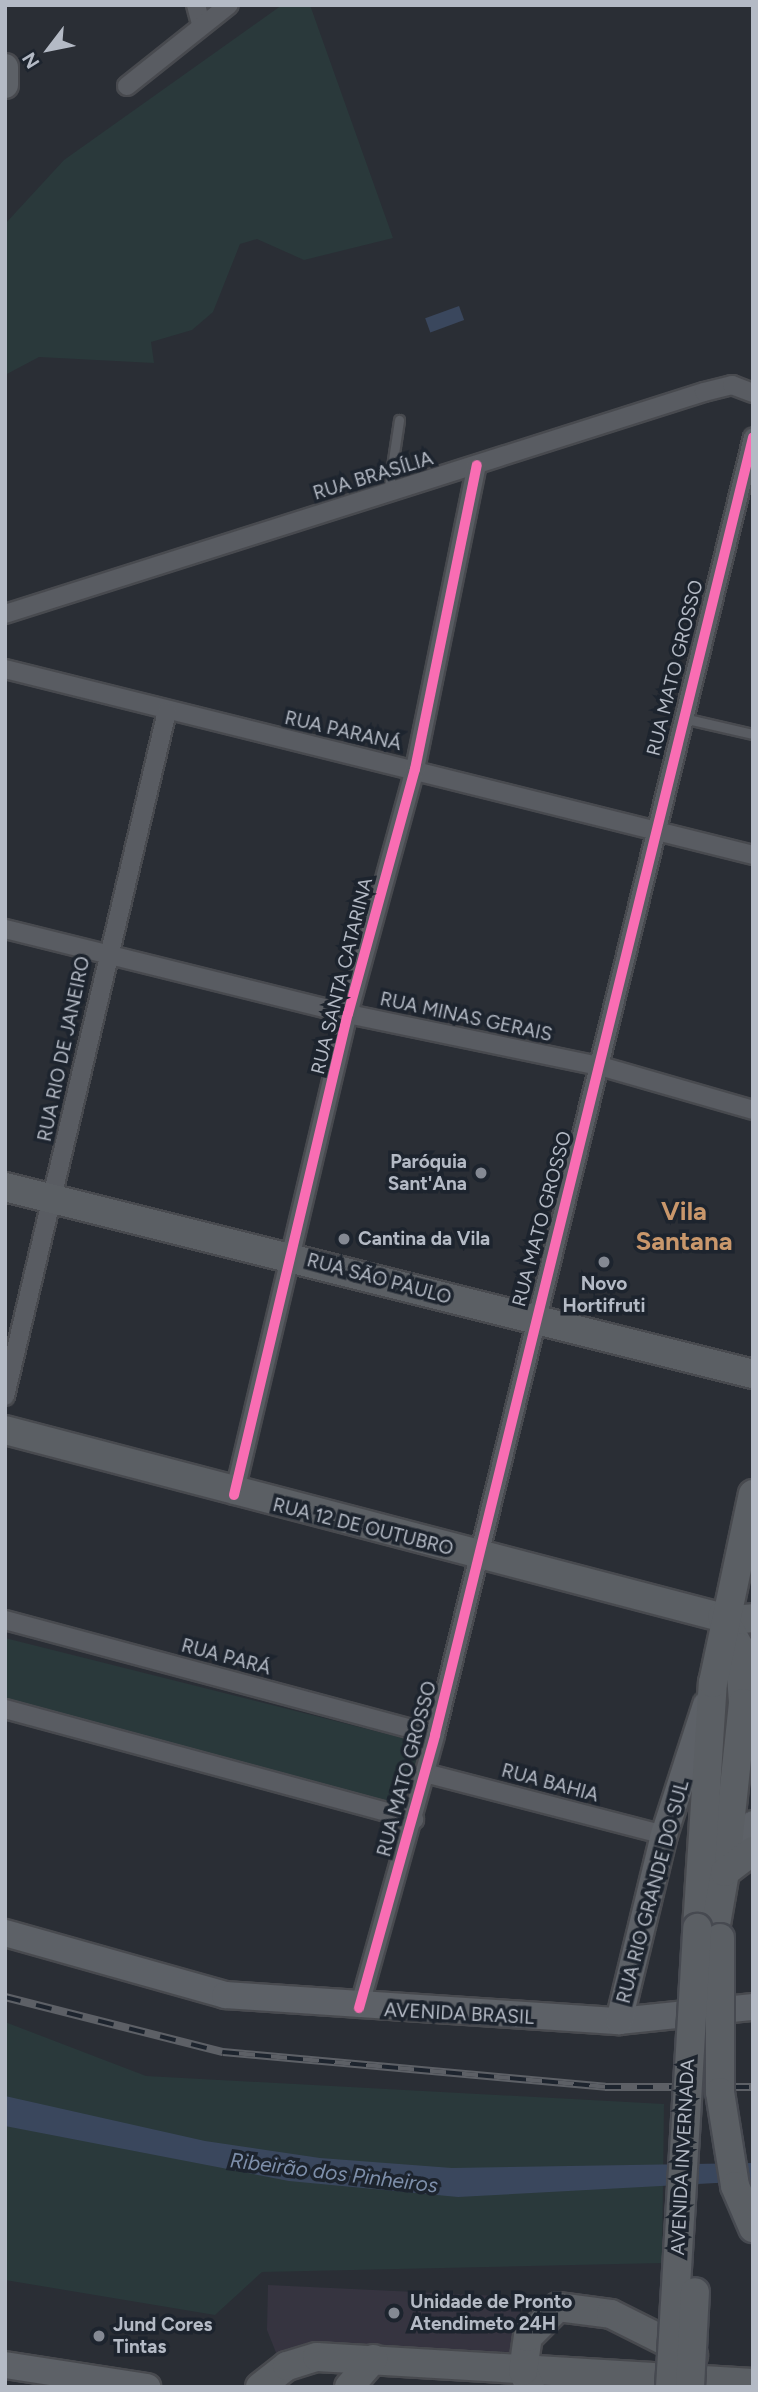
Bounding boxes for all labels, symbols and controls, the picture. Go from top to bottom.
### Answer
north arrow [14,14,84,84]
text: N [17,48,44,73]
street label: RUA BRASÍLIA [310,447,436,505]
street label: RUA MATO GROSSO [642,578,708,758]
street label: RUA PARANÁ [282,706,404,756]
street label: RUA SANTA CATARINA [307,875,377,1077]
street label: RUA RIO DE JANEIRO [33,954,95,1144]
street label: RUA MINAS GERAIS [378,988,554,1046]
street label: RUA MATO GROSSO [508,1129,576,1309]
place label: Paróquia Sant'Ana [388,1151,467,1195]
marker: Paróquia Sant'Ana [473,1165,489,1181]
district label: Vila Santana [635,1196,733,1258]
place label: Cantina da Vila [358,1228,490,1250]
marker: Cantina da Vila [336,1231,352,1247]
street label: RUA SÃO PAULO [304,1249,454,1309]
marker: Novo Hortifruti [596,1254,612,1270]
place label: Novo Hortifruti [562,1273,646,1317]
street label: RUA 12 DE OUTUBRO [270,1494,456,1560]
street label: RUA PARÁ [179,1634,273,1680]
street label: RUA MATO GROSSO [373,1679,441,1859]
street label: RUA BAHIA [499,1759,601,1807]
street label: RUA RIO GRANDE DO SUL [612,1778,694,2006]
street label: AVENIDA BRASIL [383,1999,535,2029]
street label: AVENIDA INVERNADA [666,2058,700,2256]
water label: Ribeirão dos Pinheiros [229,2148,439,2198]
place label: Unidade de Pronto Atendimeto 24H [410,2291,572,2335]
marker: Unidade de Pronto Atendimeto 24H [384,2303,404,2323]
place label: Jund Cores Tintas [113,2314,212,2358]
marker: Jund Cores Tintas [91,2328,107,2344]

